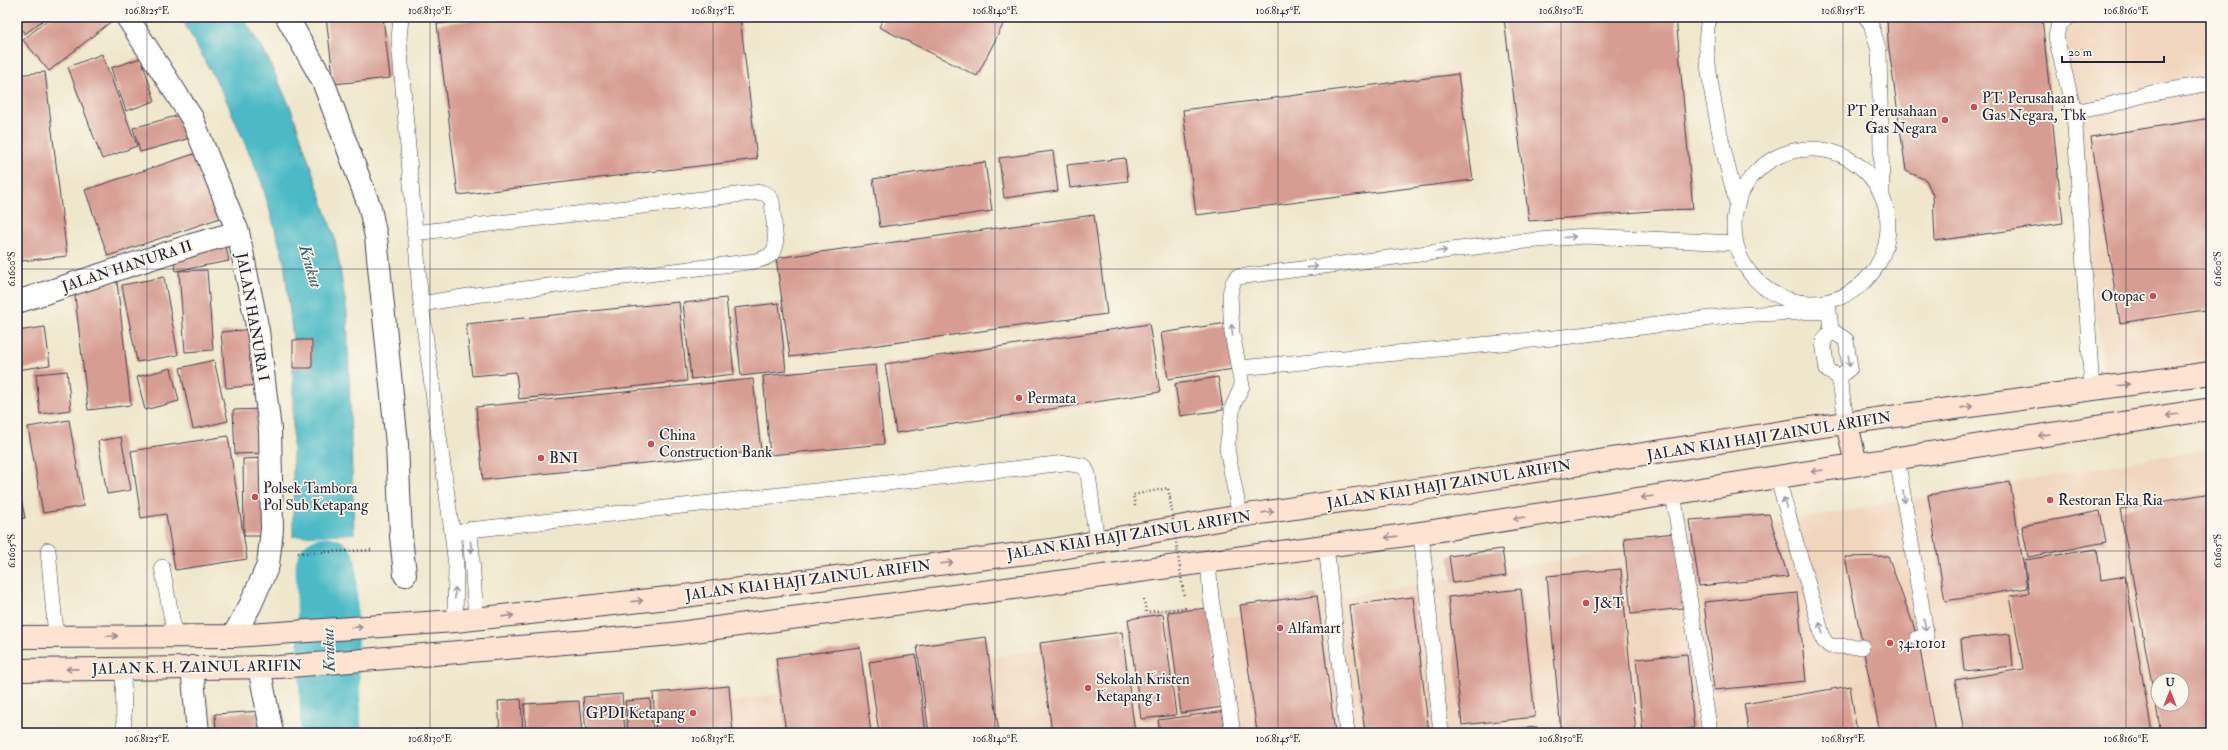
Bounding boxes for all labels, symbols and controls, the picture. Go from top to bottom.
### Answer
text: 106.8125°E [125,5,169,17]
text: 106.8130°E [408,5,452,17]
text: 106.8135°E [692,5,734,17]
text: 106.8140°E [972,5,1018,17]
text: 106.8145°E [1256,5,1300,17]
text: 106.8150°E [1539,5,1583,17]
text: 106.8155°E [1821,5,1865,17]
text: 106.8160°E [2104,5,2148,17]
scale bar [2062,38,2164,64]
text: 20 m [2068,45,2093,60]
place label: PT. Perusahaan Gas Negara, Tbk [1982,89,2086,125]
place label: PT Perusahaan Gas Negara [1846,102,1938,138]
marker: PT. Perusahaan Gas Negara, Tbk [1969,102,1979,112]
marker: PT Perusahaan Gas Negara [1940,115,1950,125]
one-way arrow [1563,234,1576,241]
street label: JALAN HANURA II [58,236,195,298]
water label: Krukut [294,242,326,291]
one-way arrow [1434,248,1447,255]
street label: JALAN HANURA I [231,250,273,383]
text: 6.1600°S [6,252,18,286]
text: 6.1600°S [2212,252,2224,286]
one-way arrow [1305,263,1318,271]
place label: Otopac [2101,287,2145,307]
marker: Otopac [2148,291,2158,301]
one-way arrow [1228,324,1236,337]
one-way arrow [1845,354,1853,367]
one-way arrow [2117,381,2130,389]
place label: Permata [1027,389,1077,408]
marker: Permata [1014,393,1024,403]
one-way arrow [1961,403,1974,411]
street label: JALAN KIAI HAJI ZAINUL ARIFIN [1645,408,1893,466]
one-way arrow [2166,411,2179,419]
place label: China Construction Bank [659,426,772,462]
one-way arrow [2038,431,2051,439]
marker: China Construction Bank [646,439,656,449]
place label: BNI [549,449,578,468]
marker: BNI [536,453,546,463]
street label: JALAN KIAI HAJI ZAINUL ARIFIN [1325,456,1573,514]
one-way arrow [1811,467,1824,475]
place label: Polsek Tambora Pol Sub Ketapang [263,479,369,516]
one-way arrow [1900,490,1908,503]
place label: Restoran Eka Ria [2058,491,2164,510]
marker: Polsek Tambora Pol Sub Ketapang [250,492,260,502]
one-way arrow [1641,493,1654,501]
marker: Restoran Eka Ria [2045,495,2055,505]
one-way arrow [1781,497,1788,510]
street label: JALAN KIAI HAJI ZAINUL ARIFIN [1005,507,1253,565]
one-way arrow [1261,508,1274,516]
one-way arrow [1513,514,1526,522]
one-way arrow [1385,533,1398,541]
text: 6.1605°S [6,534,18,568]
text: 6.1605°S [2212,534,2224,568]
one-way arrow [467,540,474,553]
street label: JALAN KIAI HAJI ZAINUL ARIFIN [683,556,933,606]
one-way arrow [940,559,953,567]
one-way arrow [451,587,459,600]
place label: J&T [1593,594,1624,614]
one-way arrow [630,597,643,605]
marker: J&T [1581,598,1591,608]
one-way arrow [501,612,514,619]
one-way arrow [1921,618,1929,631]
place label: Alfamart [1287,619,1341,638]
one-way arrow [1816,622,1824,635]
one-way arrow [350,623,363,630]
marker: Alfamart [1275,623,1285,633]
water label: Krukut [318,626,340,673]
one-way arrow [105,632,118,640]
place label: 34.10101 [1898,634,1946,653]
marker: 34.10101 [1885,638,1895,648]
street label: JALAN K. H. ZAINUL ARIFIN [91,656,303,680]
one-way arrow [66,665,79,673]
place label: Sekolah Kristen Ketapang 1 [1096,670,1190,707]
north arrow [2150,672,2190,712]
text: U [2165,676,2175,689]
marker: Sekolah Kristen Ketapang 1 [1083,683,1093,693]
place label: GPDI Ketapang [586,704,686,724]
marker: GPDI Ketapang [688,708,698,718]
text: 106.8125°E [125,733,169,745]
text: 106.8130°E [408,733,452,745]
text: 106.8135°E [692,733,734,745]
text: 106.8140°E [972,733,1018,745]
text: 106.8145°E [1256,733,1300,745]
text: 106.8150°E [1539,733,1583,745]
text: 106.8155°E [1821,733,1865,745]
text: 106.8160°E [2104,733,2148,745]

